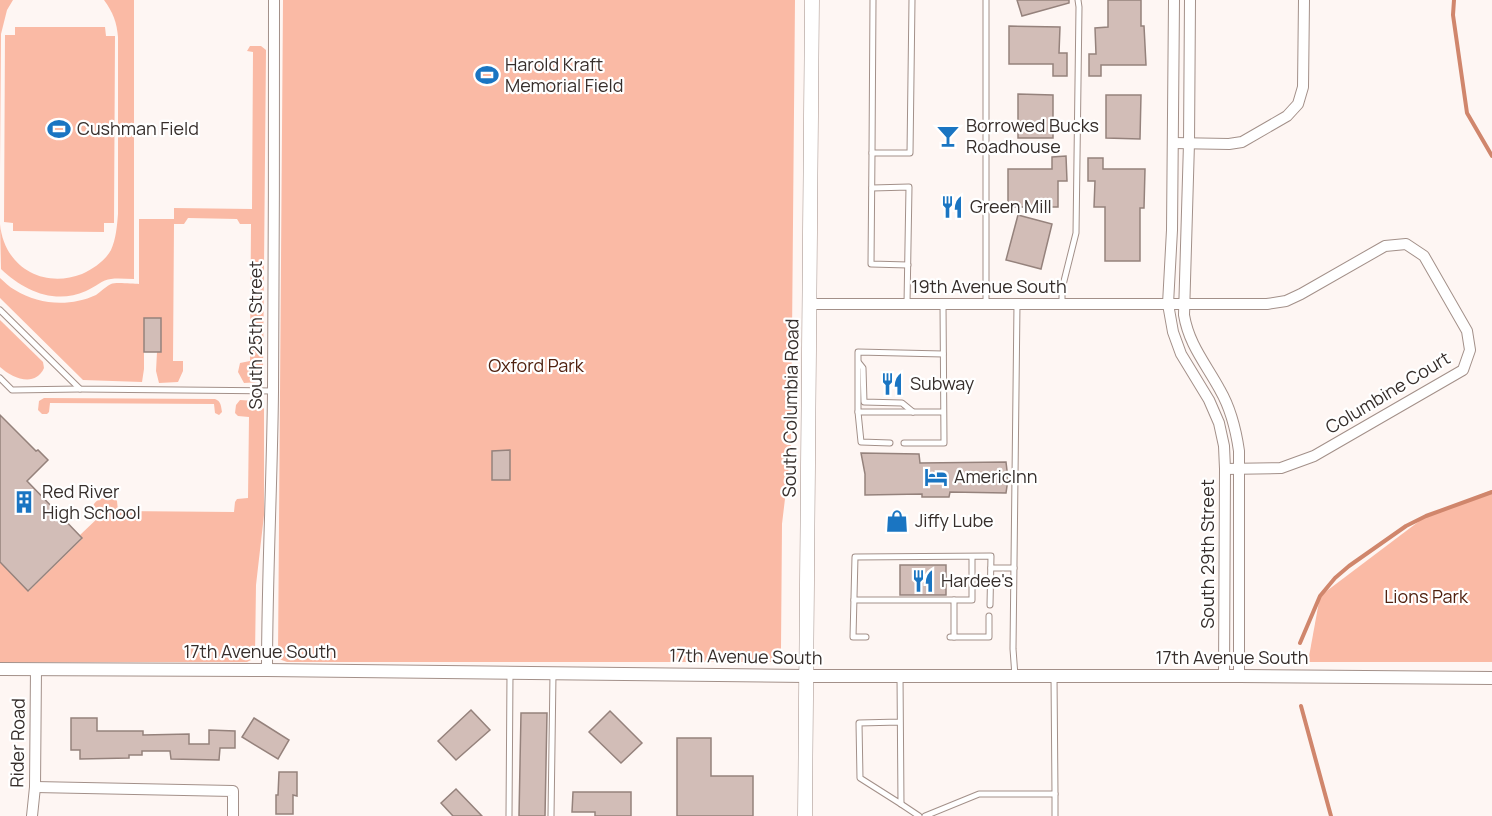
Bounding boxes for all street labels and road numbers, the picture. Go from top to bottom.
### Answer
street label: South 25th Street [243,261,267,409]
street label: 19th Avenue South [911,274,1067,298]
street label: South Columbia Road [776,318,804,498]
street label: Columbine Court [1321,345,1454,439]
street label: South 29th Street [1195,479,1219,629]
street label: 17th Avenue South [183,639,337,663]
street label: 17th Avenue South [669,643,823,669]
street label: 17th Avenue South [1155,645,1309,669]
street label: Rider Road [4,698,30,788]

